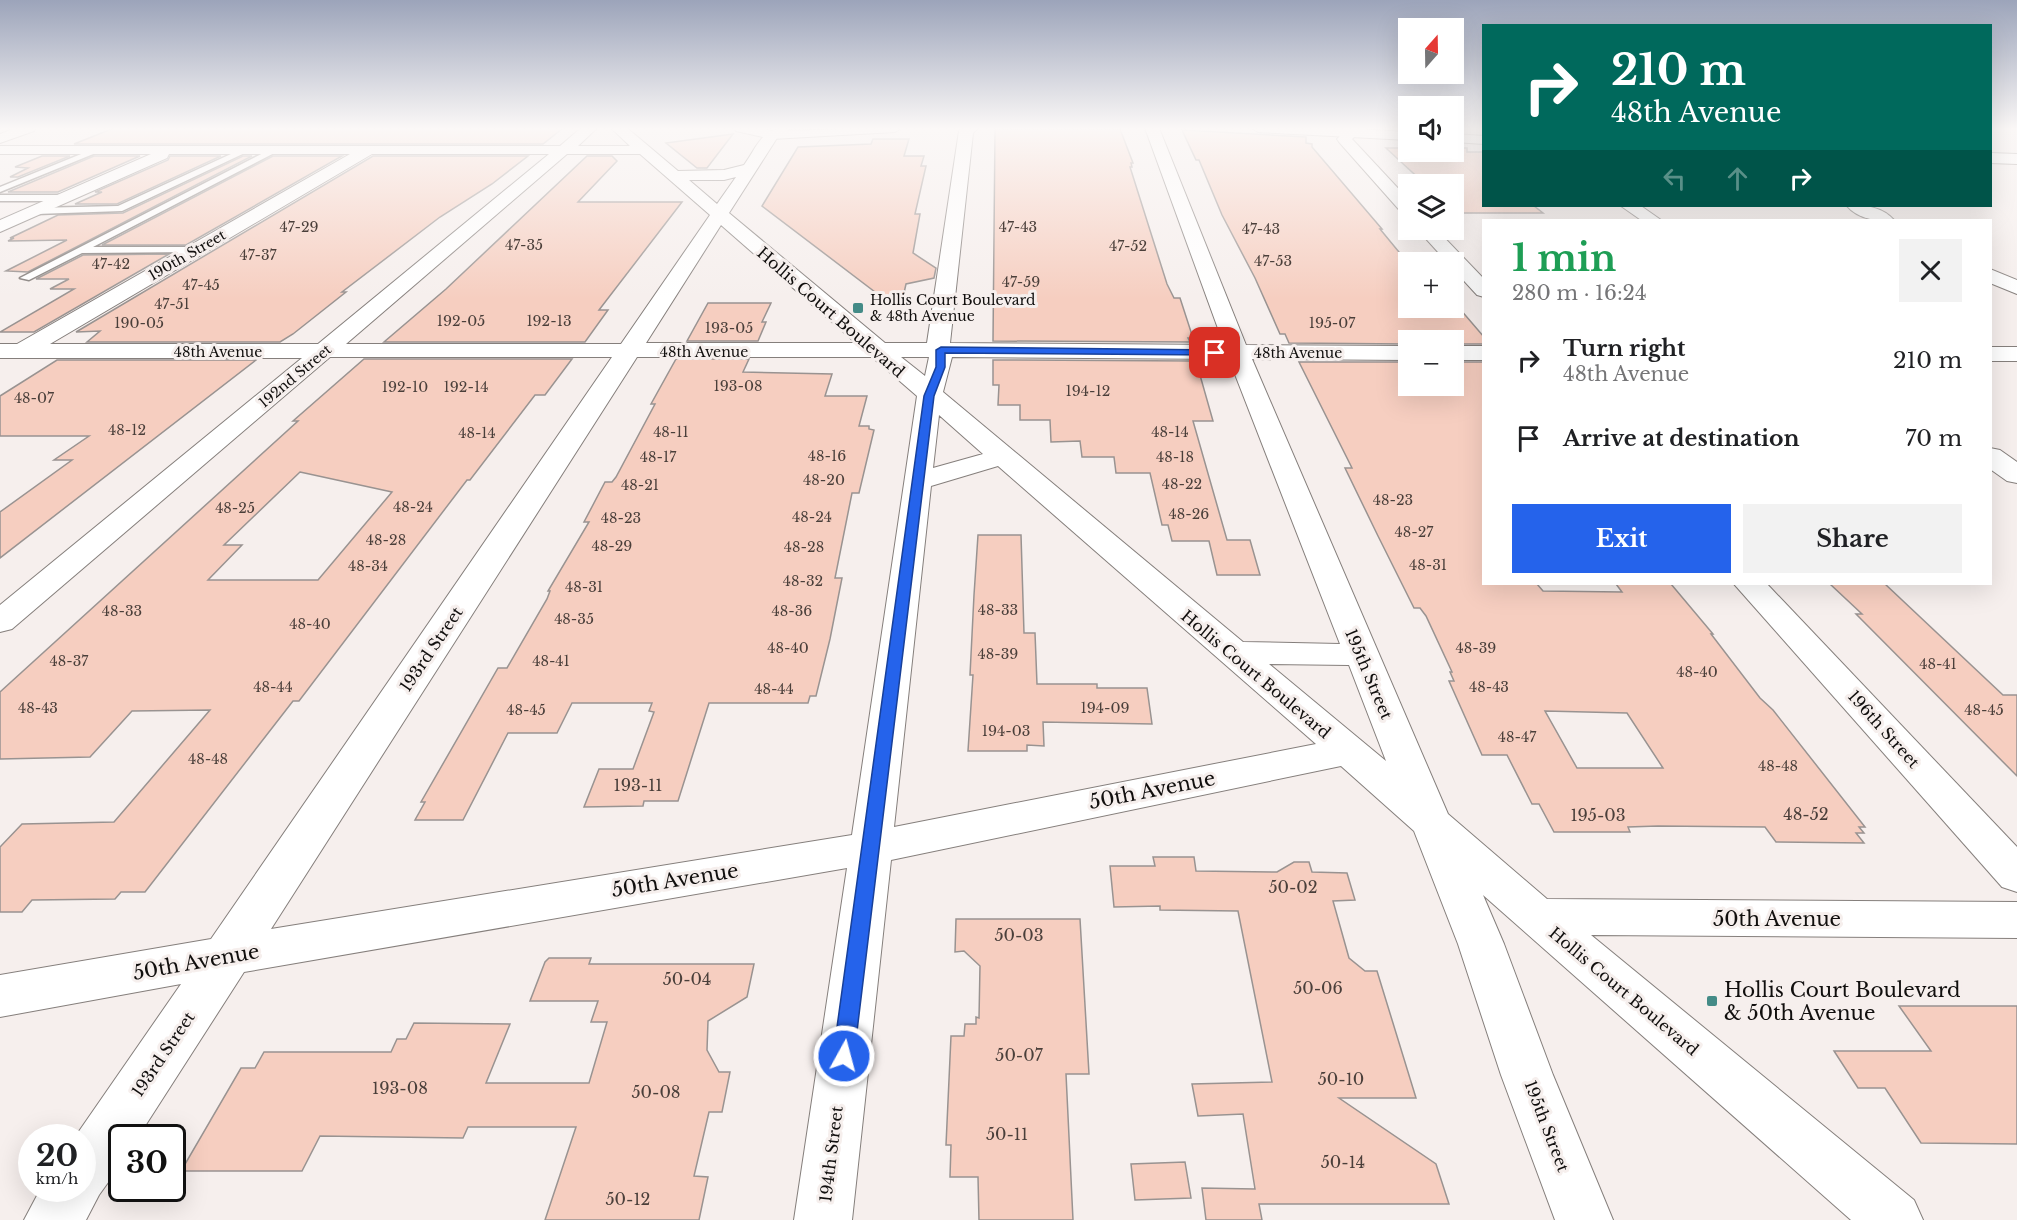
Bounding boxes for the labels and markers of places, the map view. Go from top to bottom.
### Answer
place label: Hollis Court Boulevard & 48th Avenue [870,291,1036,325]
marker: Hollis Court Boulevard & 48th Avenue [851,301,865,315]
pin [1189,327,1240,378]
place label: Hollis Court Boulevard & 50th Avenue [1724,978,1960,1025]
marker: Hollis Court Boulevard & 50th Avenue [1705,994,1719,1008]

